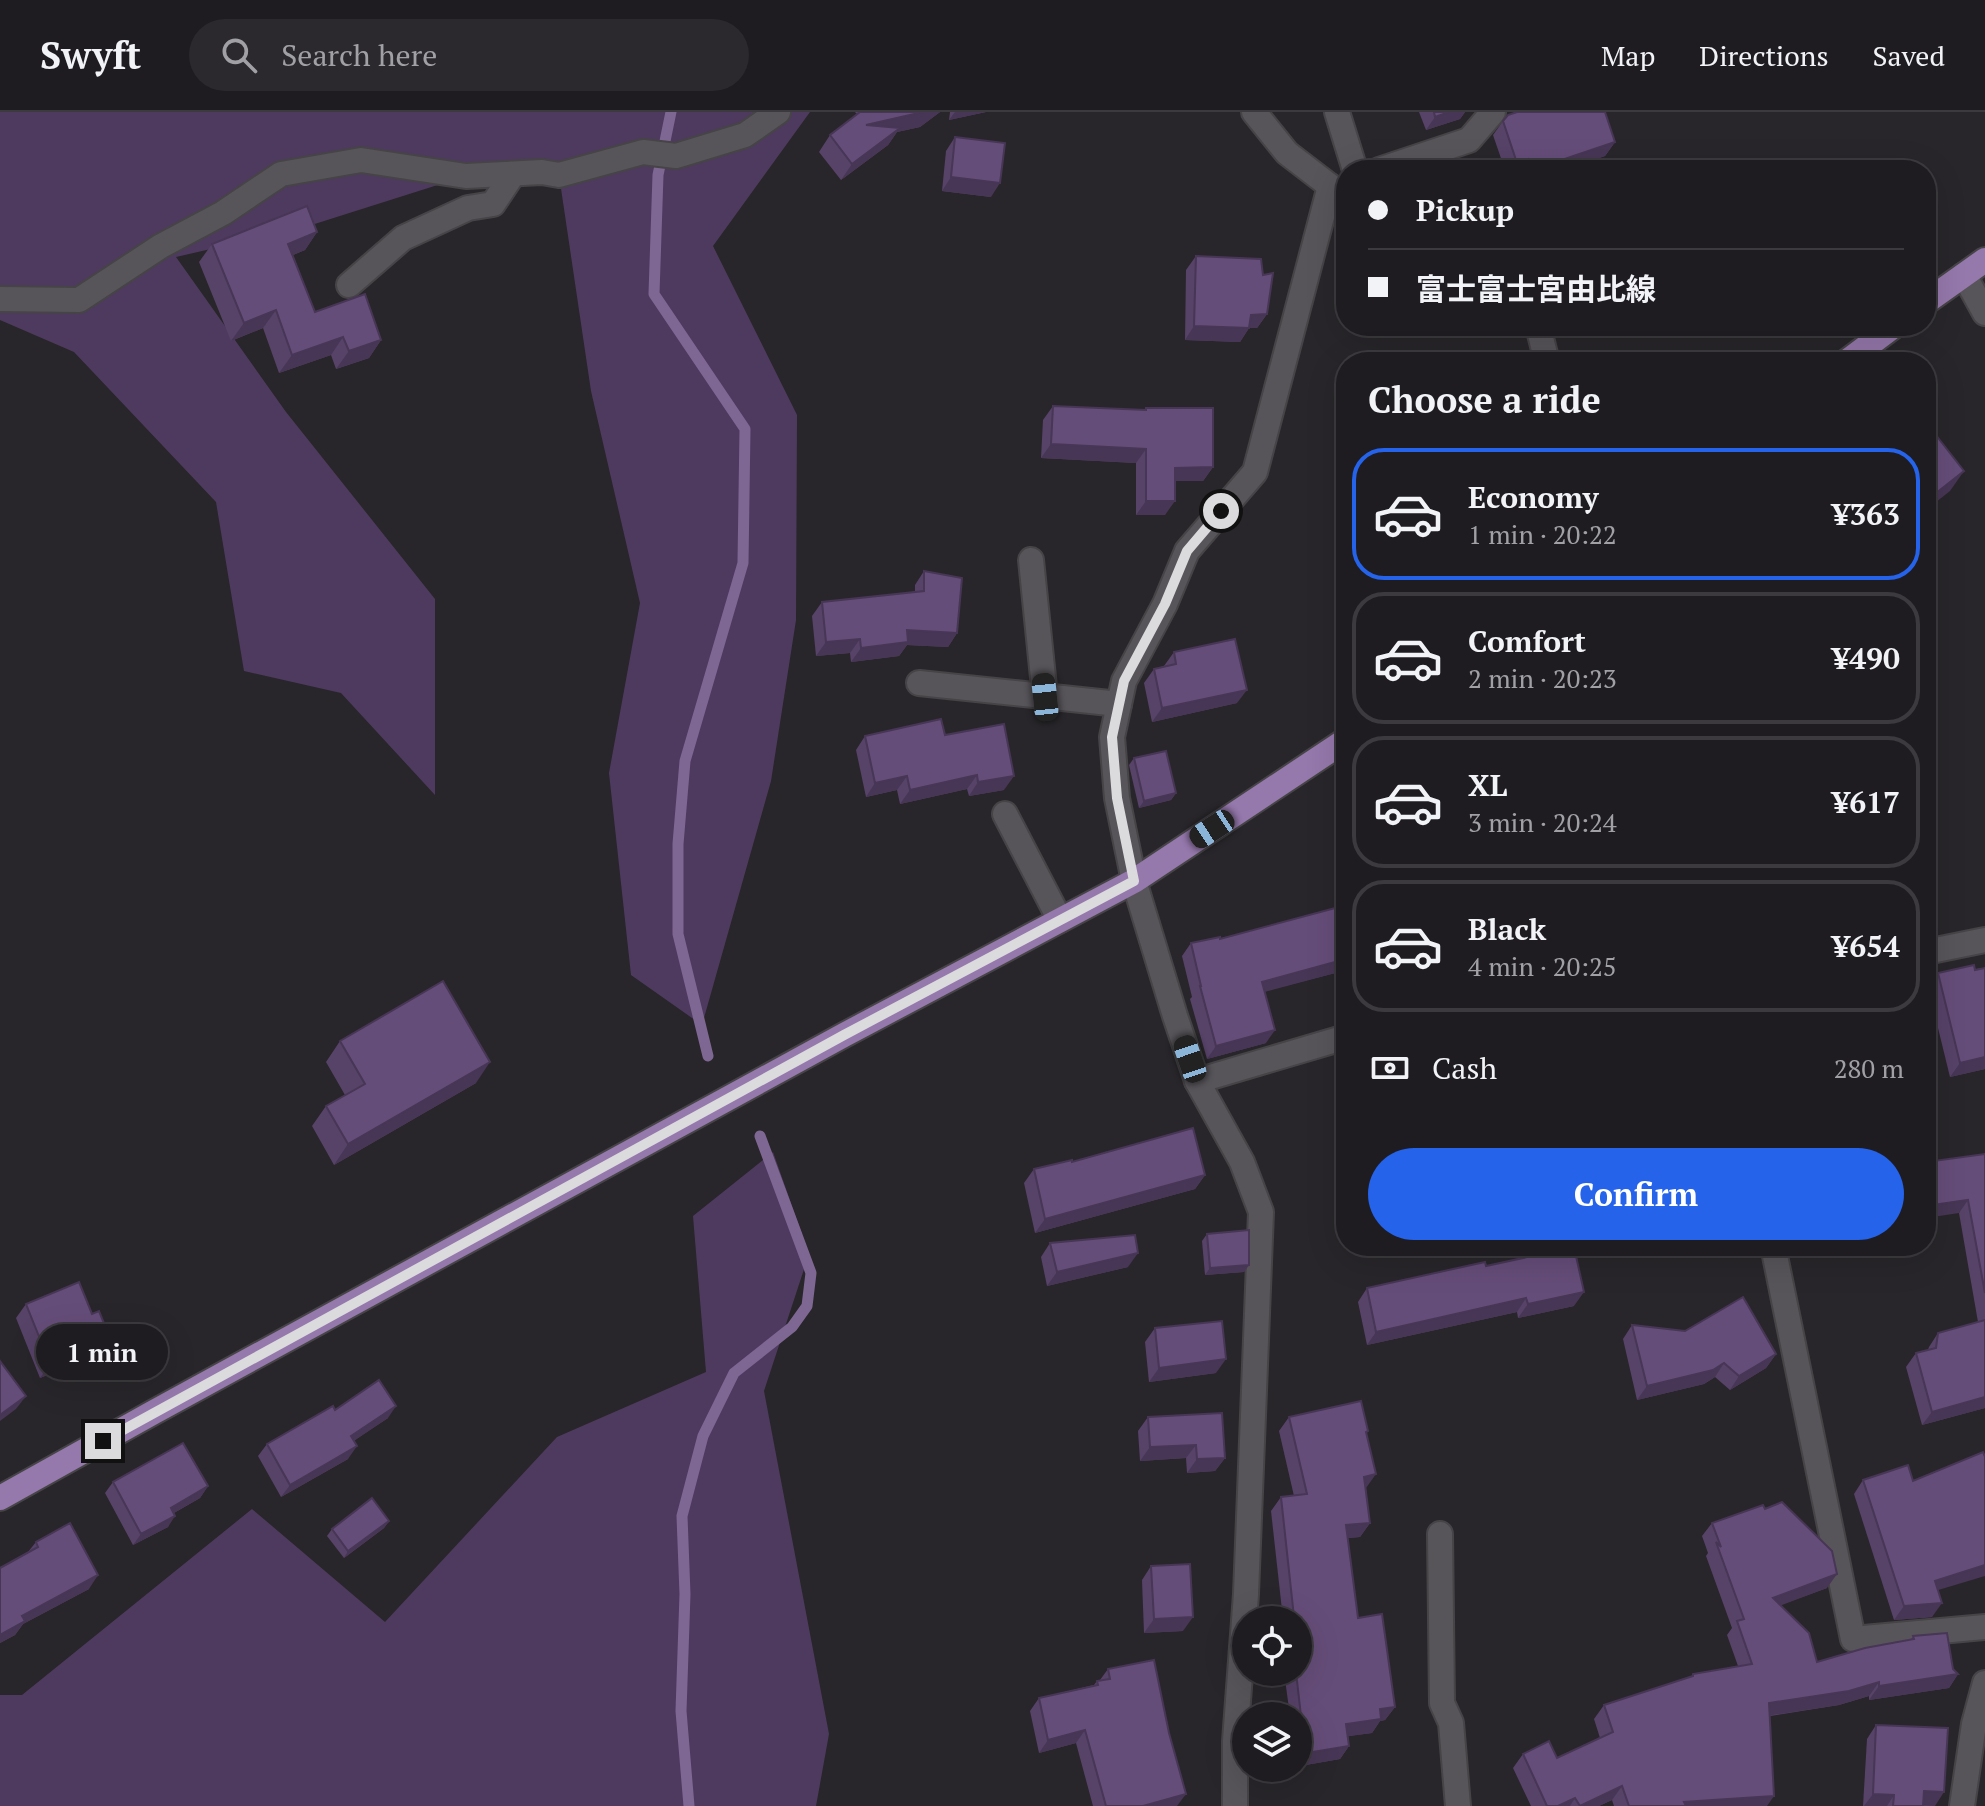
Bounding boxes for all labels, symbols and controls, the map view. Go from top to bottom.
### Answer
search box [189,19,749,91]
text: Swyft [40,30,141,80]
icon: search [217,33,261,77]
text: Search here [281,35,437,75]
text: Map [1601,37,1655,74]
text: Directions [1699,37,1829,74]
text: Saved [1873,37,1945,74]
text: Pickup [1416,190,1514,230]
text: 富士富士宮由比線 [1416,269,1656,309]
text: Choose a ride [1368,376,1601,423]
text: Economy [1468,477,1599,517]
icon: car [1372,478,1444,550]
route start [1203,493,1239,529]
text: ¥363 [1832,494,1900,534]
text: 1 min · 20:22 [1468,517,1617,551]
text: Comfort [1468,621,1586,661]
icon: car [1372,622,1444,694]
text: ¥490 [1832,638,1900,678]
text: 2 min · 20:23 [1468,661,1617,695]
car [1031,672,1059,722]
text: XL [1468,765,1507,805]
icon: car [1372,766,1444,838]
text: ¥617 [1832,782,1900,822]
text: 3 min · 20:24 [1468,805,1617,839]
car [1185,806,1239,852]
text: Black [1468,909,1546,949]
icon: car [1372,910,1444,982]
text: ¥654 [1832,926,1900,966]
text: 4 min · 20:25 [1468,949,1617,983]
car [1171,1032,1209,1086]
icon: cash [1368,1046,1412,1090]
text: Cash [1432,1048,1497,1088]
text: 280 m [1834,1051,1904,1085]
button: Confirm [1368,1148,1904,1240]
callout: 1 min [37,1325,169,1381]
text: 1 min [66,1335,138,1369]
route end [85,1423,121,1459]
map controls [1232,1606,1312,1782]
button: locate [1232,1606,1312,1686]
button: layers [1232,1702,1312,1782]

